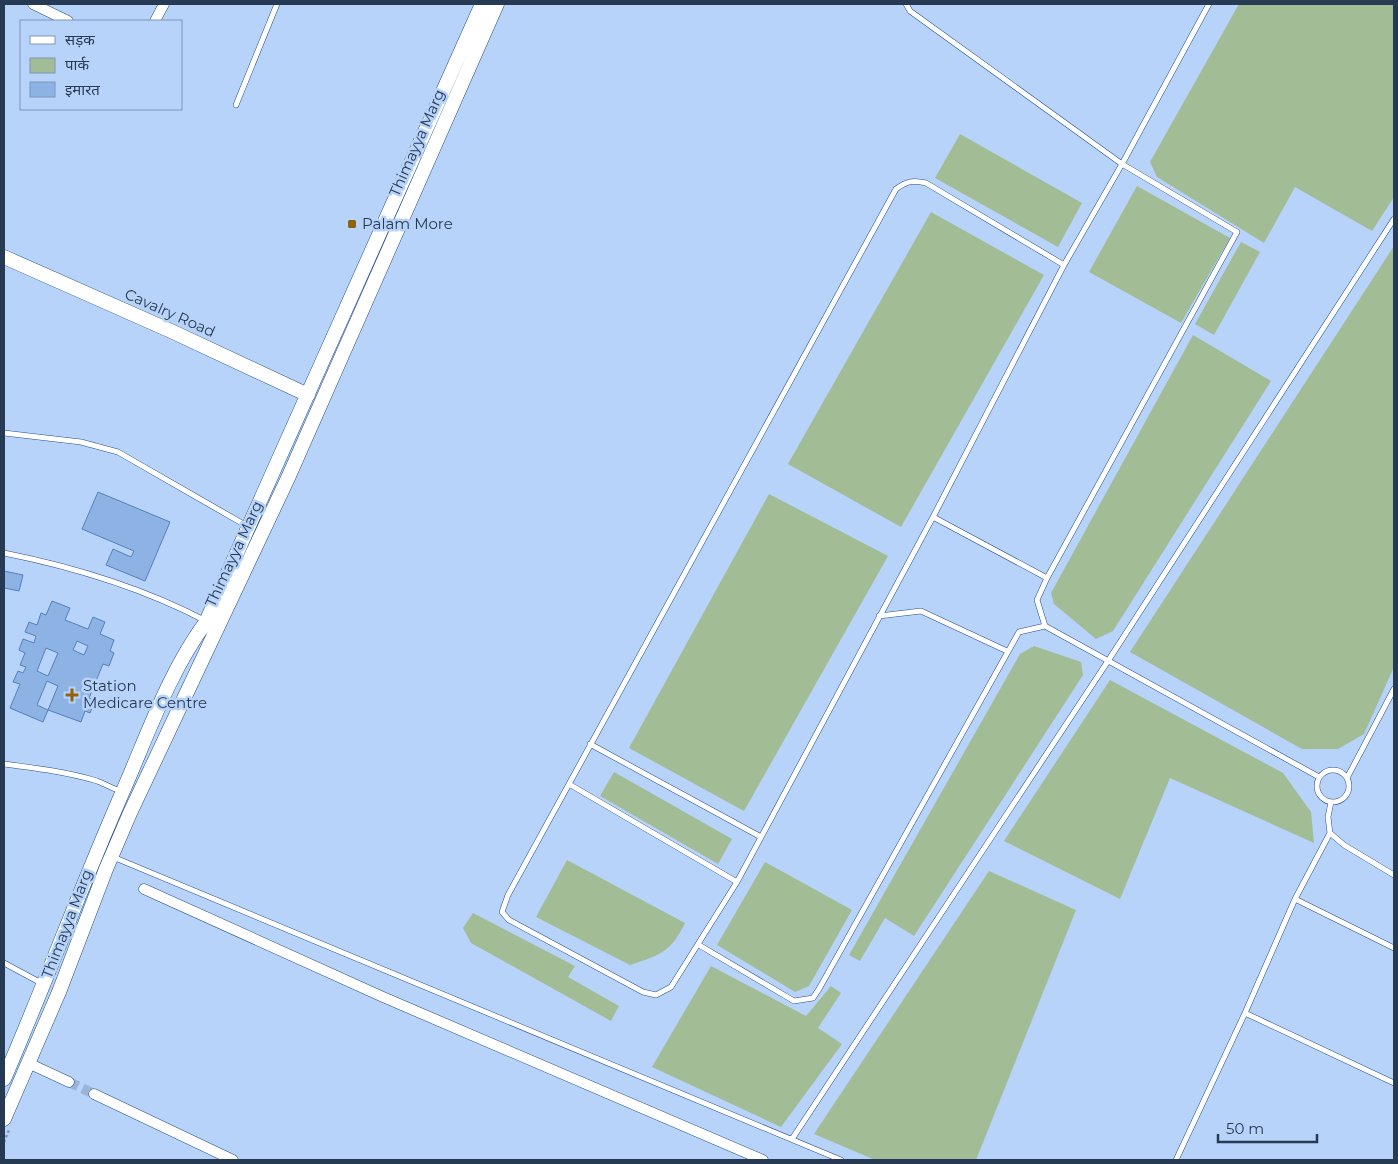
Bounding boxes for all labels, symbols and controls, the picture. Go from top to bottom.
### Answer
legend [20,20,182,110]
text: सड़क [65,30,95,49]
text: पार्क [65,55,89,74]
text: इमारत [65,80,100,99]
street label: Thimayya Marg [384,86,449,199]
place label: Palam More [362,214,453,233]
marker: Palam More [346,218,358,230]
street label: Cavalry Road [122,284,218,341]
street label: Thimayya Marg [201,498,267,610]
place label: Station Medicare Centre [83,676,207,712]
marker: Station Medicare Centre [65,688,79,702]
street label: Thimayya Marg [37,867,96,981]
scale bar [1218,1112,1317,1144]
text: 50 m [1226,1119,1264,1138]

